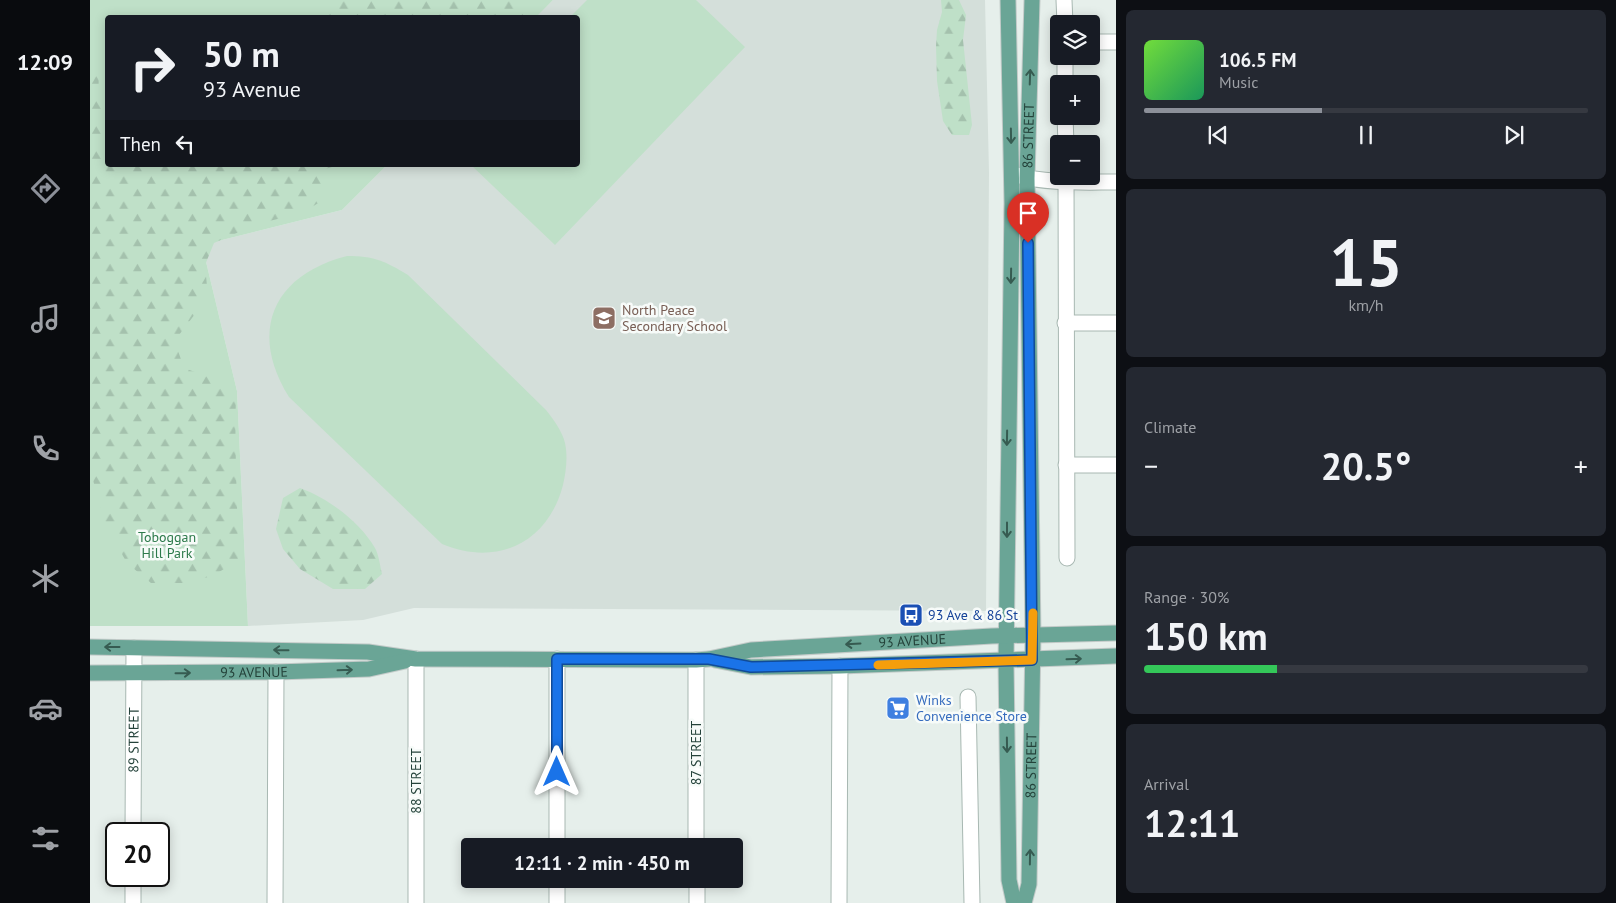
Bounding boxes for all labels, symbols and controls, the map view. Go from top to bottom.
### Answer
map controls [1050,15,1100,185]
button: layers [1050,15,1100,65]
text: 50 m [203,31,280,77]
icon: right [120,35,185,100]
text: 12:09 [17,48,73,76]
text: 106.5 FM [1219,48,1296,72]
one-way arrow [1025,70,1035,86]
text: Music [1219,72,1259,92]
text: 93 Avenue [203,75,301,103]
button: + [1050,75,1100,125]
street label: 86 STREET [1018,103,1038,169]
icon: previous [1204,121,1232,149]
icon: pause [1352,121,1380,149]
icon: next [1500,121,1528,149]
one-way arrow [1006,128,1016,144]
icon: left [171,130,199,158]
text: Then [120,132,161,156]
button: − [1050,135,1100,185]
icon: directions [28,171,63,206]
pin [1007,192,1049,243]
icon: arrive [1014,199,1042,227]
text: 15 [1329,220,1403,304]
one-way arrow [1006,267,1015,283]
text: km/h [1348,295,1384,315]
icon: music [28,301,63,336]
place label: North Peace Secondary School [622,301,727,335]
school or university icon: North Peace Secondary School [591,305,617,331]
text: Climate [1144,417,1196,437]
one-way arrow [1003,430,1012,446]
icon: phone [28,431,63,466]
text: 20.5° [1321,441,1411,490]
text: − [1144,447,1158,484]
text: + [1574,447,1588,484]
one-way arrow [1002,522,1012,538]
park label: Toboggan Hill Park [138,528,196,562]
icon: climate [28,561,63,596]
text: Range · 30% [1144,587,1229,607]
bus stop icon: 93 Ave & 86 St [898,602,924,628]
place label: 93 Ave & 86 St [928,606,1018,624]
text: 150 km [1144,611,1268,660]
street label: 93 AVENUE [878,630,946,652]
one-way arrow [845,639,861,648]
one-way arrow [104,642,120,652]
one-way arrow [273,645,289,655]
one-way arrow [1066,655,1082,664]
street label: 93 AVENUE [220,663,288,681]
one-way arrow [337,665,353,674]
one-way arrow [174,668,190,678]
icon: car [28,691,63,726]
place label: Winks Convenience Store [916,691,1027,725]
supermarket icon: Winks Convenience Store [885,695,911,721]
street label: 89 STREET [124,707,143,773]
street label: 87 STREET [687,720,705,785]
street label: 86 STREET [1021,733,1040,799]
one-way arrow [1002,737,1012,753]
position arrow [530,745,582,797]
street label: 88 STREET [407,748,425,814]
text: Arrival [1144,774,1189,794]
text: 12:11 [1144,798,1240,847]
icon: filters [28,821,63,856]
speed limit sign: 20 [105,822,170,887]
one-way arrow [1025,849,1035,866]
text: 12:11 · 2 min · 450 m [514,851,690,875]

